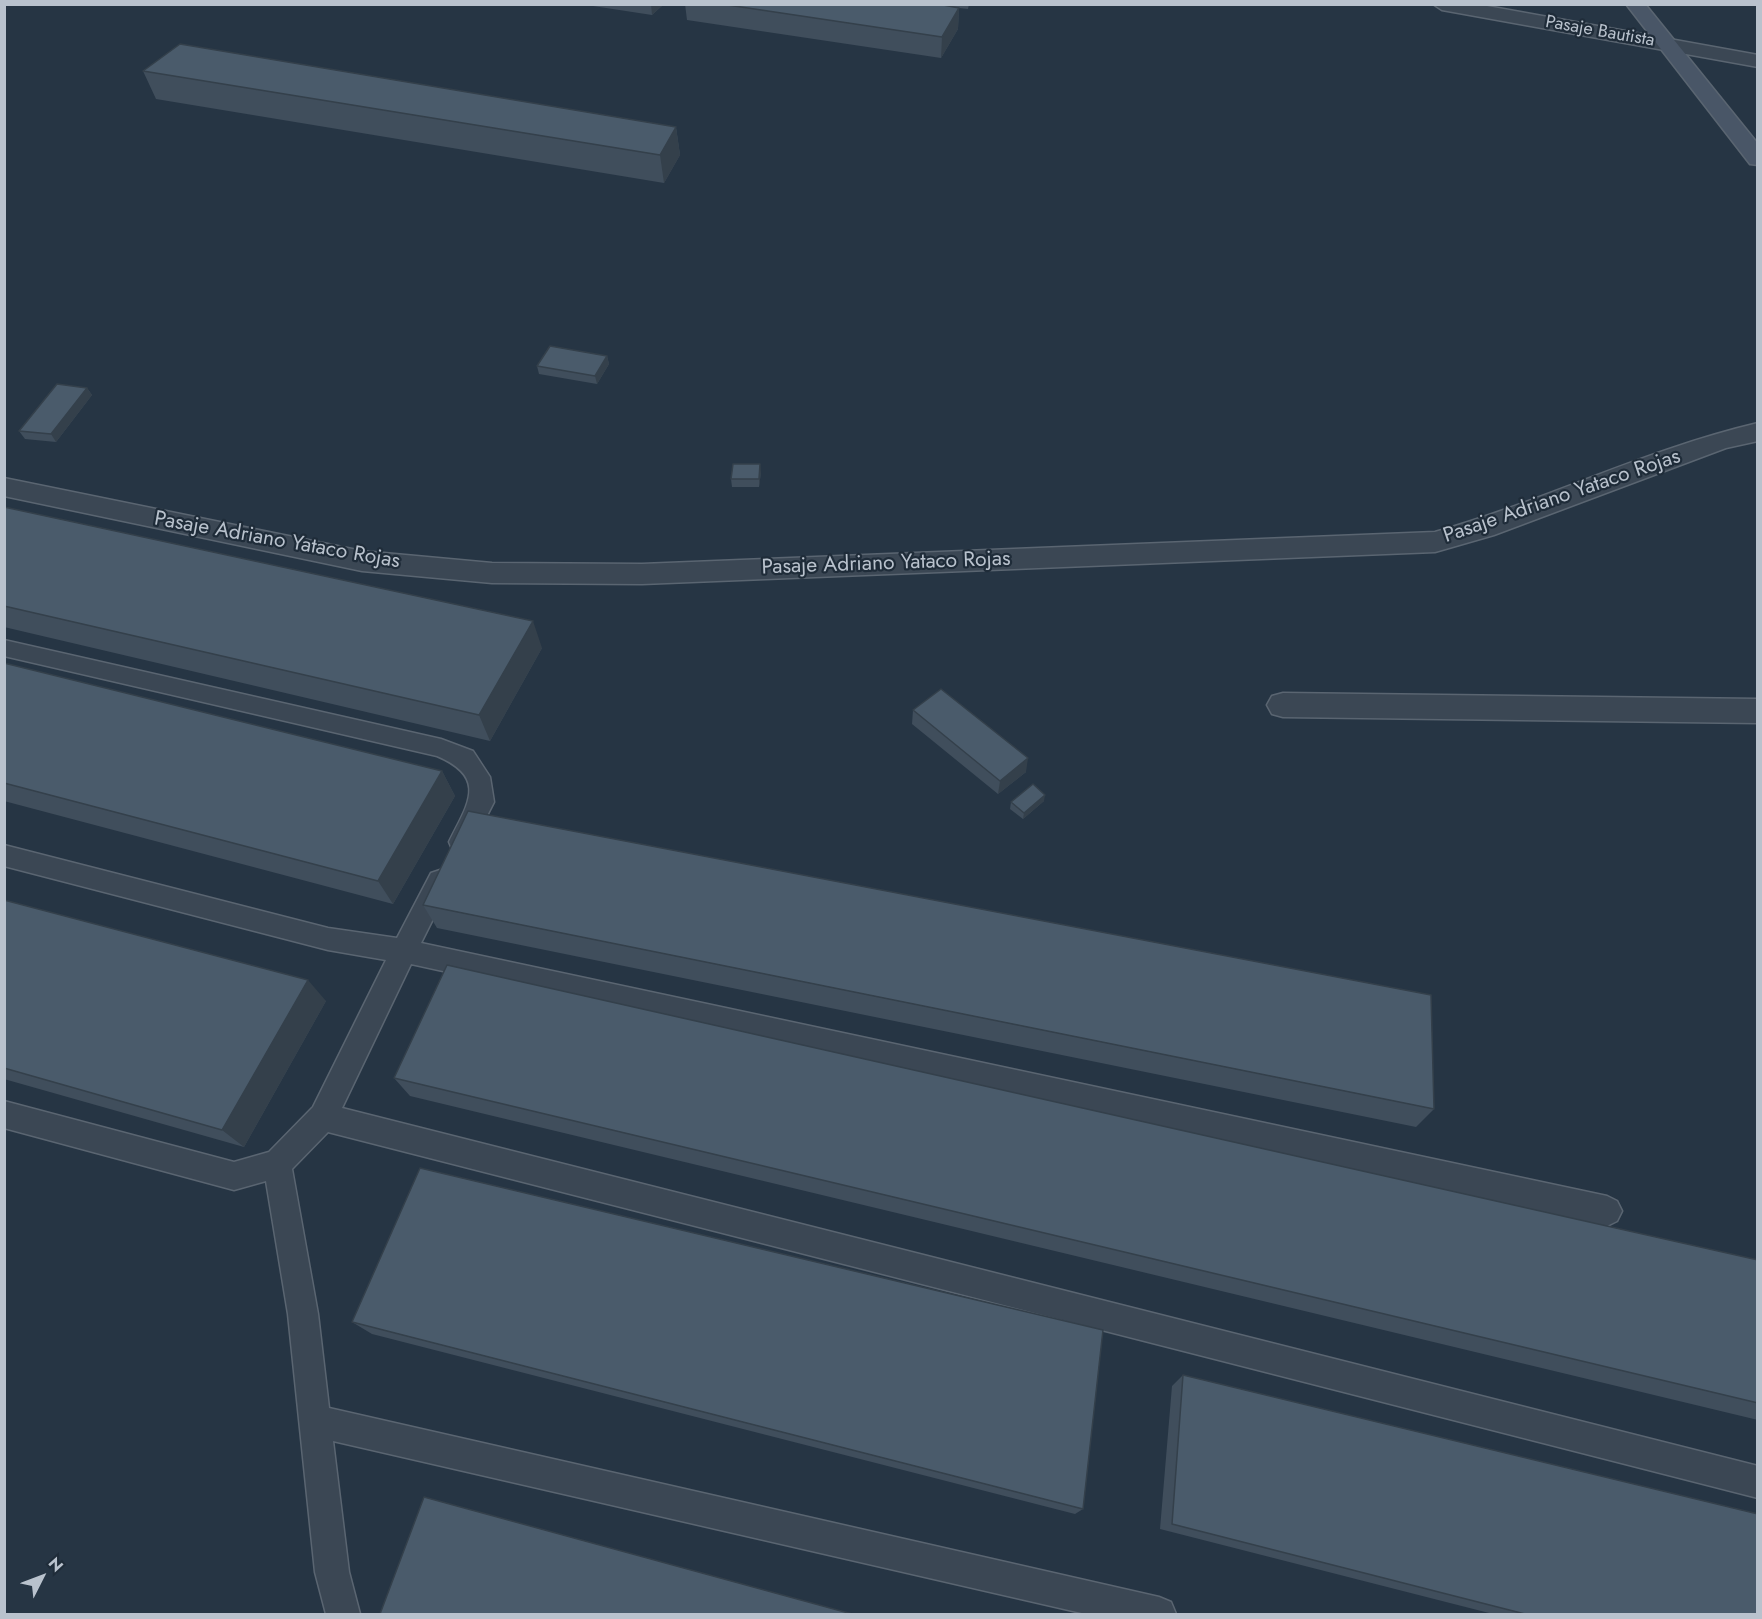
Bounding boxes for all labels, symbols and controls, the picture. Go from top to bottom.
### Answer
street label: Pasaje Bautista [1544,12,1656,52]
street label: Pasaje Adriano Yataco Rojas [1440,445,1684,549]
street label: Pasaje Adriano Yataco Rojas [152,507,402,575]
street label: Pasaje Adriano Yataco Rojas [761,547,1011,581]
north arrow [12,1547,72,1607]
text: N [43,1552,69,1577]

